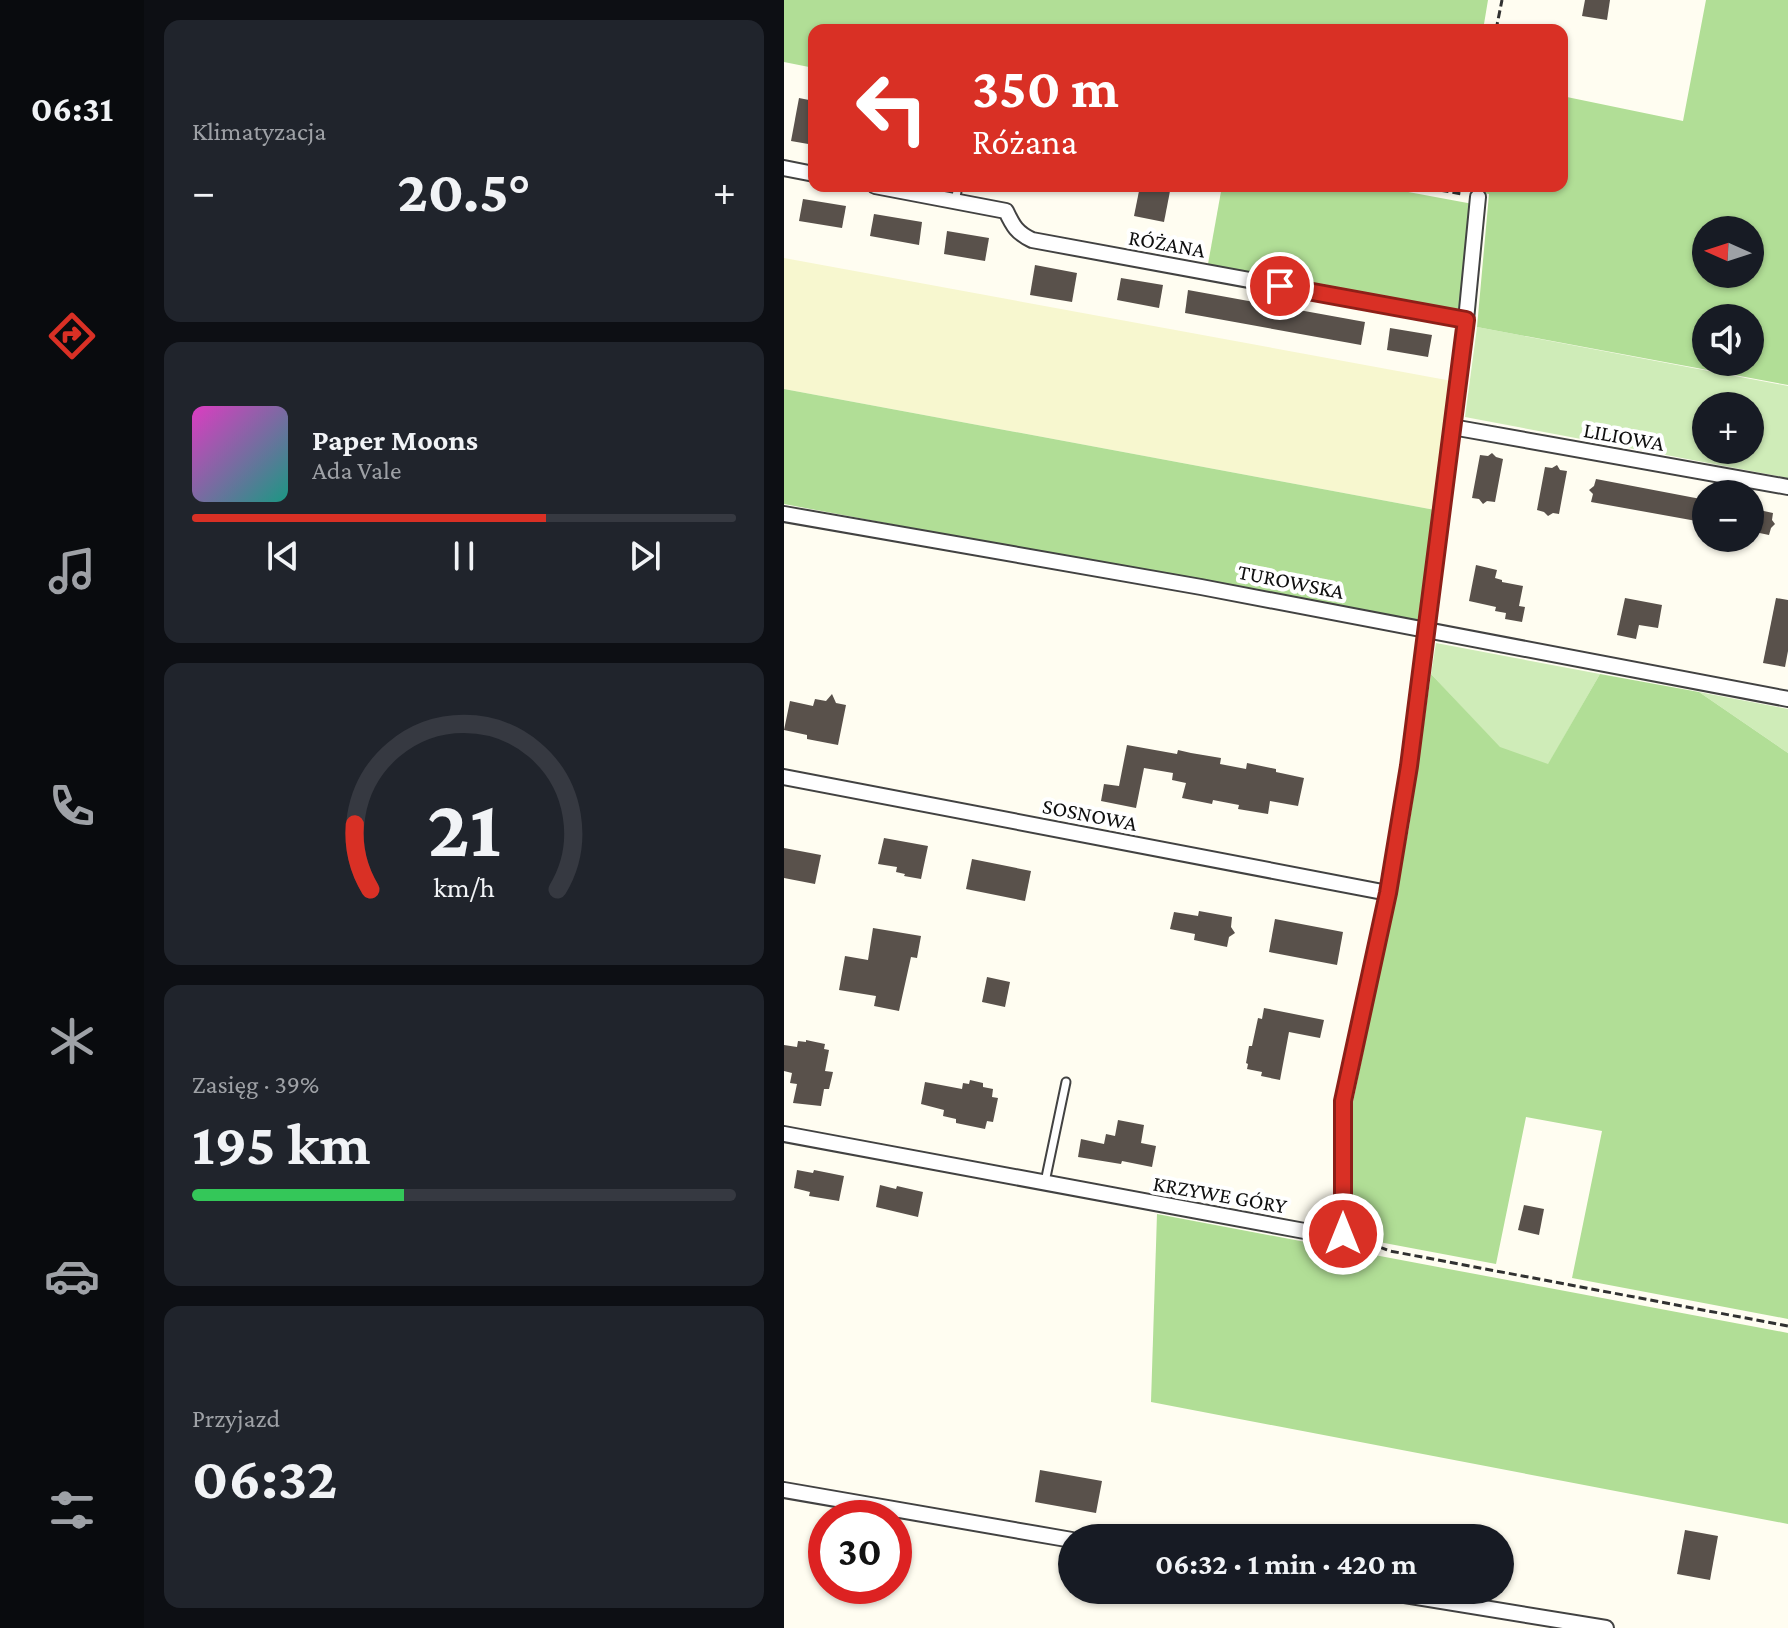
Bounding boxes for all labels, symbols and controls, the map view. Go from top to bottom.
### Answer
icon: left [840,56,944,160]
text: 350 m [972,57,1119,119]
text: 06:31 [31,89,113,129]
text: Klimatyzacja [192,117,326,146]
text: Różana [972,122,1077,162]
text: 20.5° [397,157,531,224]
text: − [192,167,215,215]
text: + [713,167,736,215]
north arrow [1692,216,1764,288]
map controls [1692,216,1764,552]
street label: RÓŻANA [1127,224,1208,263]
pin [1246,252,1314,320]
icon: arrive [1258,264,1302,308]
button: sound [1692,304,1764,376]
icon: directions [44,308,100,364]
button: + [1692,392,1764,464]
street label: LILIOWA [1582,417,1667,456]
text: Paper Moons [312,423,478,456]
text: Ada Vale [312,456,401,485]
button: − [1692,480,1764,552]
icon: previous [261,534,305,578]
icon: pause [442,534,486,578]
icon: next [623,534,667,578]
icon: music [44,543,100,599]
street label: TUROWSKA [1236,559,1347,604]
icon: phone [44,778,100,834]
text: 21 [427,781,501,874]
street label: SOSNOWA [1040,793,1140,836]
text: km/h [433,871,495,903]
icon: climate [44,1013,100,1069]
text: Zasięg · 39% [192,1070,319,1099]
text: 195 km [192,1110,371,1177]
street label: KRZYWE GÓRY [1151,1170,1289,1219]
position arrow [1301,1192,1385,1276]
icon: car [44,1248,100,1304]
text: Przyjazd [192,1404,280,1433]
text: 06:32 [192,1444,337,1511]
icon: filters [44,1482,100,1538]
speed limit sign: 30 [808,1500,912,1604]
text: 06:32 · 1 min · 420 m [1155,1547,1417,1580]

